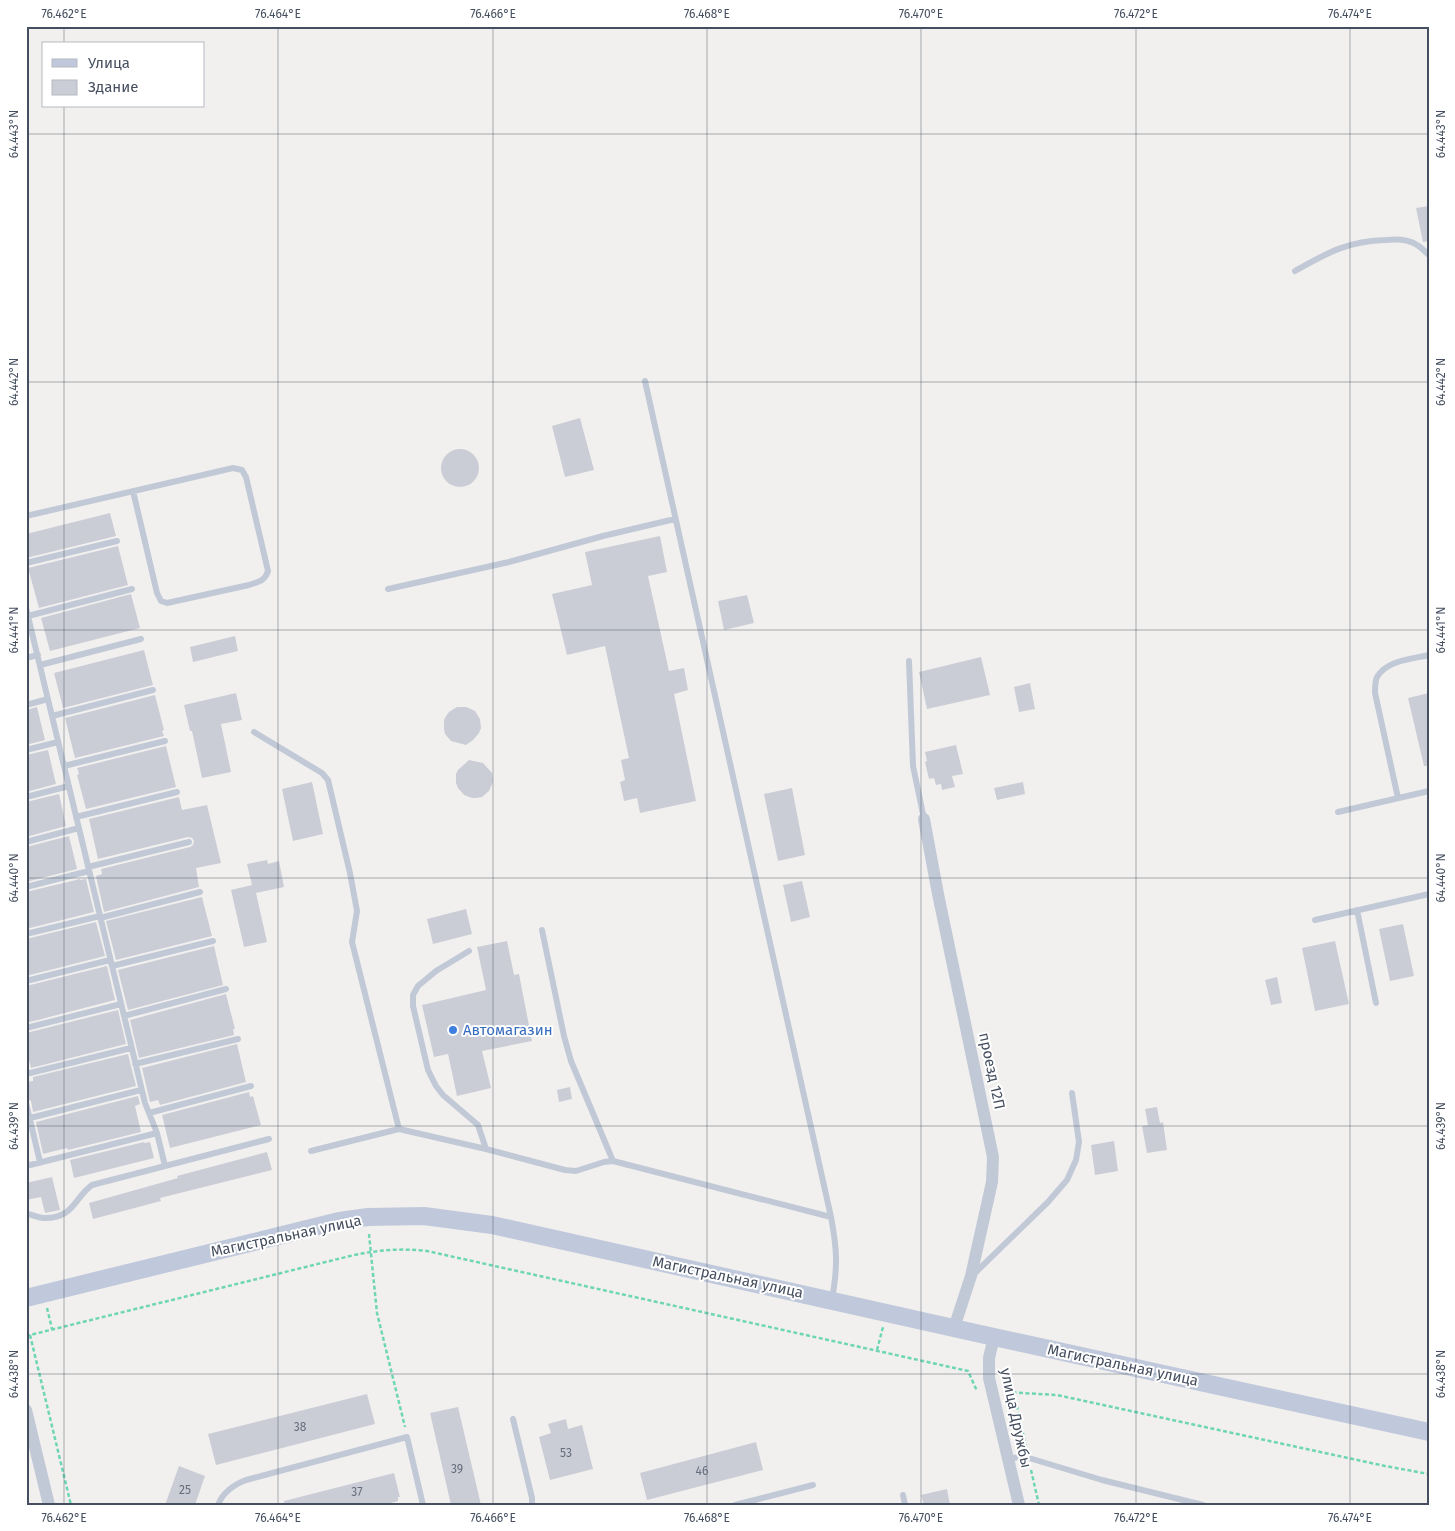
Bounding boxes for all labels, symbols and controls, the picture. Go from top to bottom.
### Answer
text: 76.462°E [41,7,87,21]
text: 76.464°E [255,7,301,21]
text: 76.466°E [470,7,516,21]
text: 76.468°E [684,7,730,21]
text: 76.470°E [899,7,943,21]
text: 76.472°E [1114,7,1158,21]
text: 76.474°E [1328,7,1372,21]
legend [42,42,205,108]
text: Улица [88,54,130,72]
text: Здание [88,78,138,96]
text: 64.443°N [7,110,21,158]
text: 64.443°N [1434,110,1448,158]
text: 64.442°N [7,358,21,406]
text: 64.442°N [1434,358,1448,406]
text: 64.441°N [7,606,21,654]
text: 64.441°N [1434,606,1448,654]
text: 64.440°N [7,853,21,903]
text: 64.440°N [1434,853,1448,903]
place label: Автомагазин [463,1021,553,1039]
marker: Автомагазин [447,1024,459,1036]
street label: проезд 12П [975,1031,1009,1111]
text: 64.439°N [7,1102,21,1150]
text: 64.439°N [1434,1102,1448,1150]
street label: Магистральная улица [209,1211,363,1261]
street label: Магистральная улица [651,1252,805,1302]
street label: Магистральная улица [1046,1340,1200,1390]
text: 64.438°N [7,1350,21,1398]
text: 64.438°N [1434,1350,1448,1398]
street label: улица Дружбы [997,1366,1035,1470]
house number: 38 [294,1420,307,1434]
house number: 53 [560,1446,572,1460]
house number: 39 [451,1462,463,1476]
house number: 46 [696,1464,708,1478]
house number: 25 [179,1483,191,1497]
house number: 37 [351,1485,363,1499]
text: 76.462°E [41,1511,87,1525]
text: 76.464°E [255,1511,301,1525]
text: 76.466°E [470,1511,516,1525]
text: 76.468°E [684,1511,730,1525]
text: 76.470°E [899,1511,943,1525]
text: 76.472°E [1114,1511,1158,1525]
text: 76.474°E [1328,1511,1372,1525]

